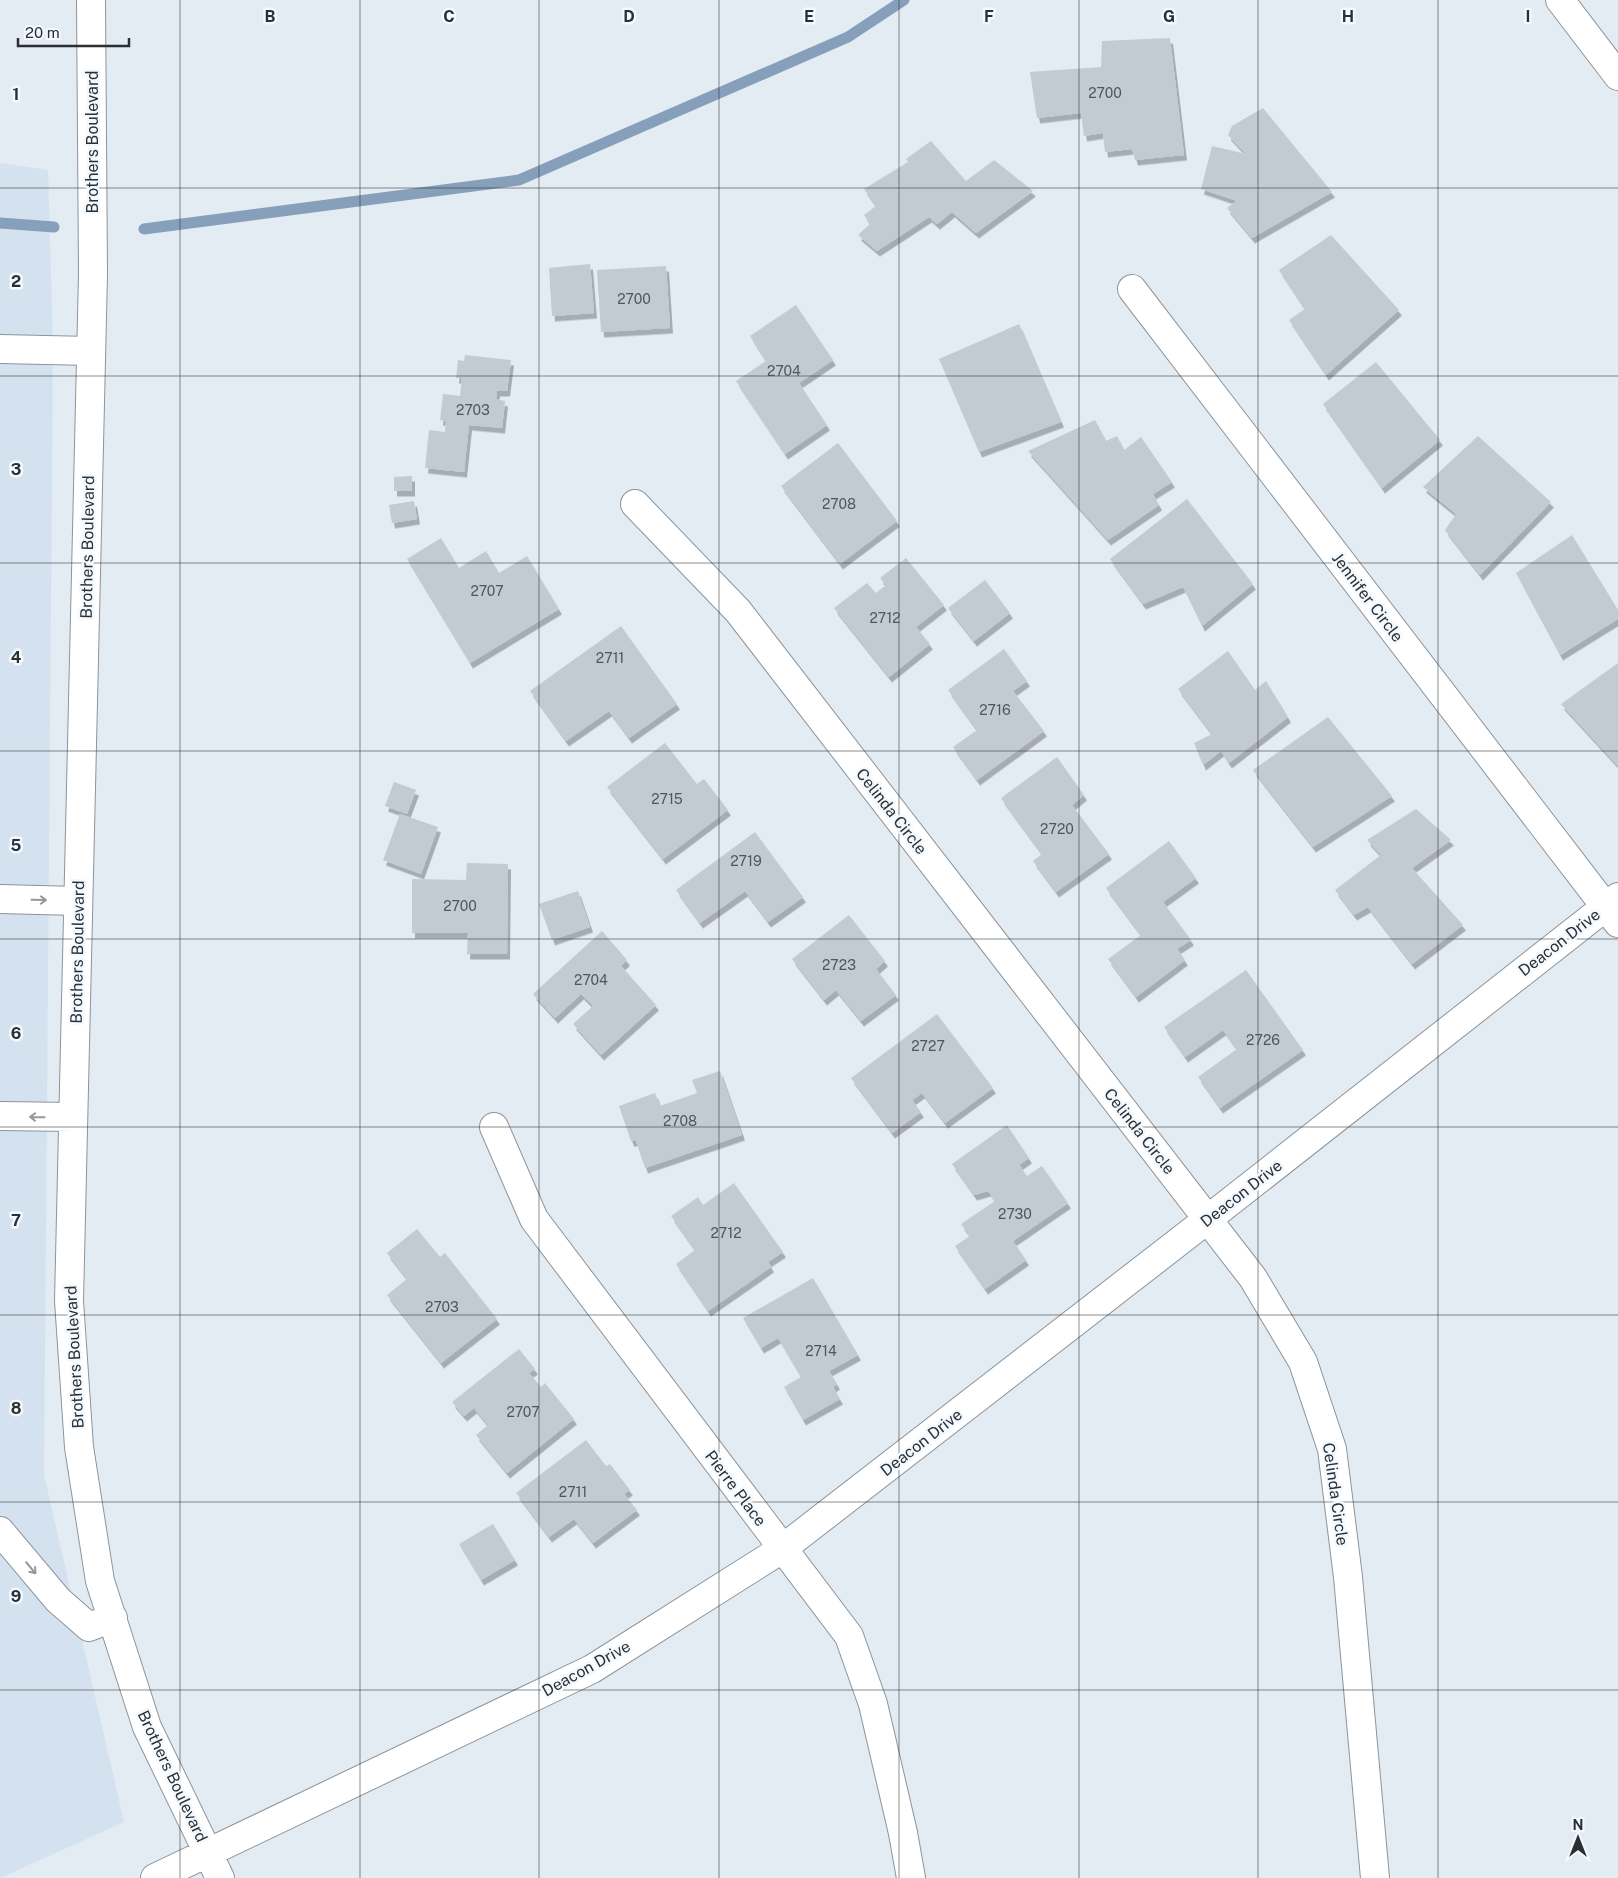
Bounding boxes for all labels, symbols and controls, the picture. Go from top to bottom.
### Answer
text: B [265,7,276,26]
text: C [443,7,455,26]
text: D [623,7,635,26]
text: E [804,7,814,26]
text: F [984,7,994,26]
text: G [1163,7,1175,26]
text: H [1342,7,1354,26]
text: I [1526,7,1530,26]
scale bar [18,15,129,47]
text: 20 m [25,24,60,41]
street label: Brothers Boulevard [83,70,102,214]
text: 1 [13,85,19,104]
house number: 2700 [1088,85,1122,101]
text: 2 [11,272,21,291]
house number: 2700 [617,291,651,307]
house number: 2704 [767,363,801,379]
house number: 2703 [456,402,490,418]
text: 3 [11,460,21,479]
street label: Brothers Boulevard [77,475,98,619]
house number: 2708 [822,496,856,512]
street label: Jennifer Circle [1328,549,1407,646]
house number: 2707 [470,583,504,599]
house number: 2712 [869,610,901,626]
text: 4 [11,648,22,667]
house number: 2711 [596,650,624,666]
house number: 2716 [979,702,1011,718]
street label: Celinda Circle [852,765,931,858]
house number: 2715 [651,791,683,807]
house number: 2720 [1040,821,1074,837]
text: 5 [11,836,22,855]
house number: 2719 [730,853,762,869]
street label: Brothers Boulevard [67,880,88,1024]
one-way arrow [30,895,47,905]
house number: 2700 [443,898,477,914]
street label: Deacon Drive [1515,905,1604,980]
house number: 2723 [822,957,856,973]
house number: 2704 [574,972,608,988]
text: 6 [11,1024,21,1043]
house number: 2726 [1246,1032,1280,1048]
house number: 2727 [911,1038,945,1054]
street label: Celinda Circle [1100,1085,1179,1178]
one-way arrow [29,1112,45,1122]
house number: 2708 [663,1113,697,1129]
street label: Deacon Drive [1197,1156,1286,1231]
house number: 2730 [998,1206,1032,1222]
text: 7 [11,1211,21,1230]
house number: 2712 [710,1225,742,1241]
street label: Brothers Boulevard [61,1285,88,1429]
house number: 2703 [425,1299,459,1315]
house number: 2714 [805,1343,837,1359]
text: 8 [11,1399,22,1418]
house number: 2707 [506,1404,540,1420]
street label: Deacon Drive [877,1405,966,1480]
street label: Celinda Circle [1319,1441,1352,1547]
street label: Pierre Place [701,1447,770,1530]
house number: 2711 [559,1484,587,1500]
one-way arrow [26,1561,37,1574]
text: 9 [11,1587,21,1606]
street label: Deacon Drive [539,1636,634,1701]
street label: Brothers Boulevard [134,1707,211,1845]
north arrow [1553,1813,1603,1863]
text: N [1573,1817,1583,1833]

